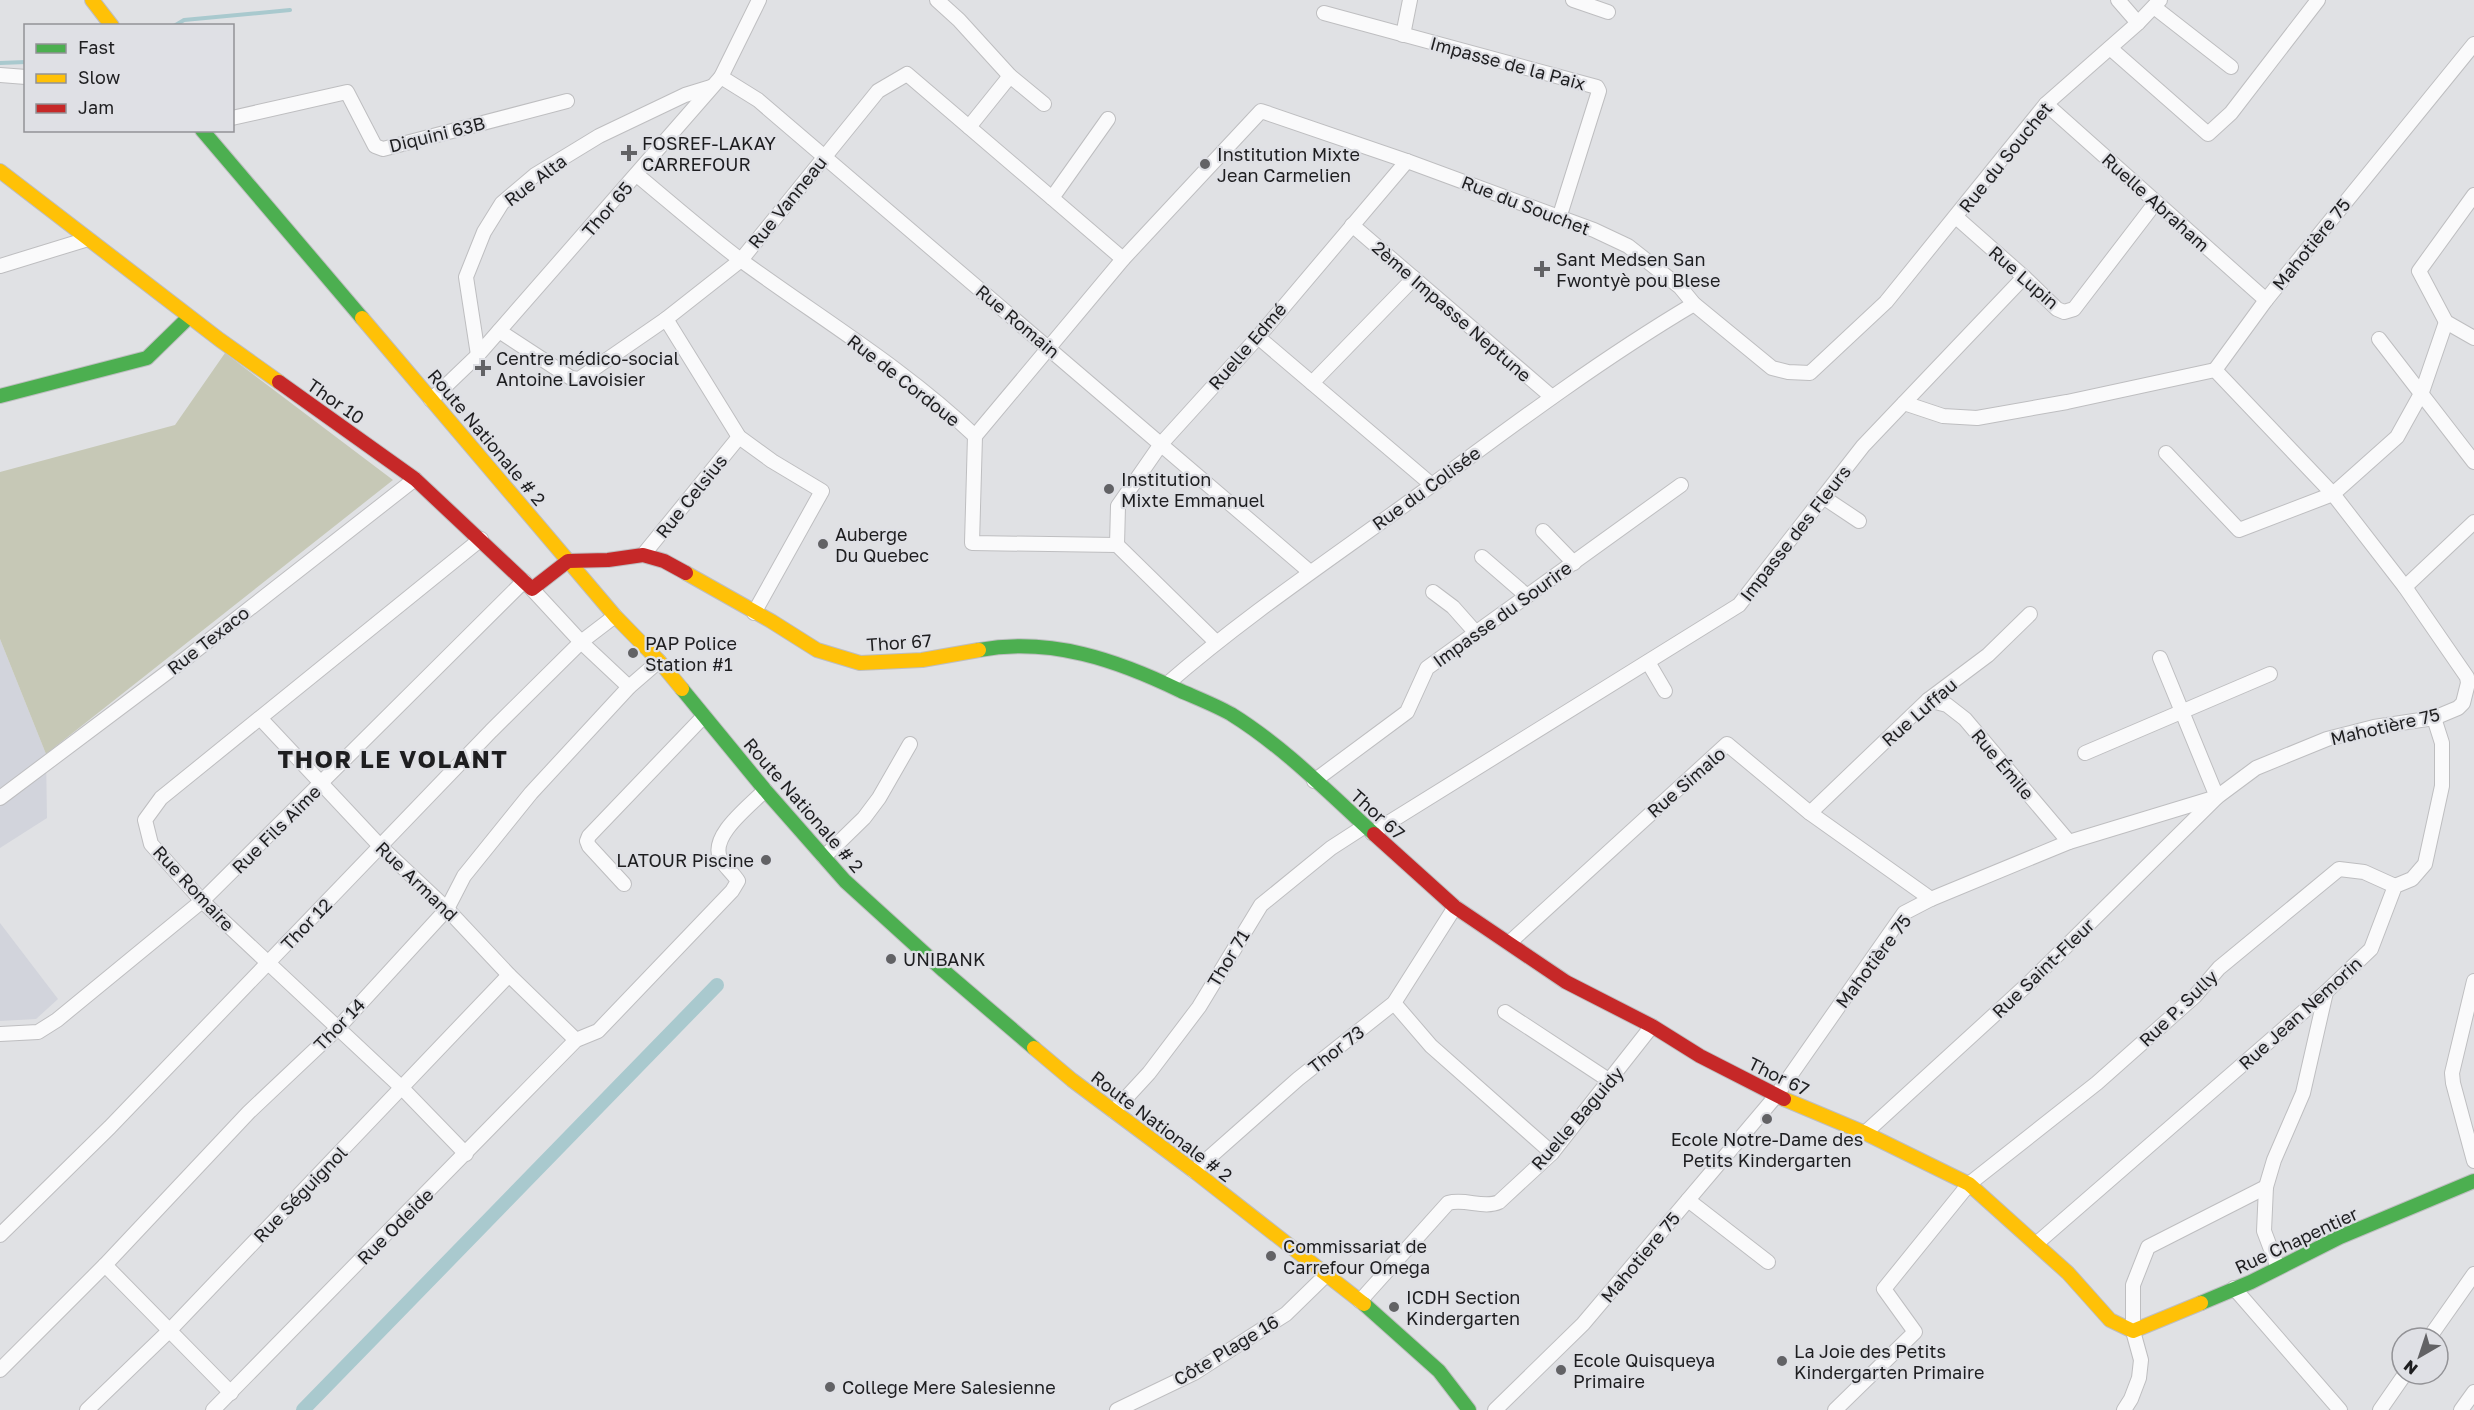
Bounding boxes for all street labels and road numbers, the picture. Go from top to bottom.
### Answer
street label: Impasse de la Paix [1428,32,1588,94]
street label: Rue du Souchet [1954,97,2056,217]
street label: Diquini 63B [387,111,487,157]
street label: Ruelle Abraham [2098,148,2214,256]
street label: Rue Alta [500,149,570,211]
street label: Rue Vanneau [743,151,831,253]
street label: Rue du Souchet [1459,170,1593,240]
street label: Thor 65 [577,177,637,241]
street label: Mahotière 75 [2267,194,2355,294]
street label: 2ème Impasse Neptune [1368,236,1536,386]
street label: Rue Lupin [1985,241,2063,313]
street label: Rue Romain [972,280,1064,362]
street label: Ruelle Edmé [1203,298,1291,394]
street label: Rue de Cordoue [843,329,965,431]
street label: Route Nationale # 2 [424,364,550,510]
street label: Thor 10 [303,374,369,428]
street label: Rue du Colisée [1368,441,1484,535]
street label: Rue Celsius [651,450,731,542]
street label: Impasse des Fleurs [1735,461,1855,605]
street label: Impasse du Sourire [1429,556,1575,672]
street label: Rue Texaco [163,601,253,679]
street label: Thor 67 [866,629,932,655]
street label: Rue Luffau [1877,673,1961,751]
street label: Mahotière 75 [2328,703,2442,749]
street label: Rue Émile [1967,724,2039,804]
street label: Route Nationale # 2 [739,733,869,877]
street label: Rue Simalo [1642,742,1730,822]
street label: Rue Fils Aime [227,780,325,878]
street label: Thor 67 [1346,784,1410,844]
street label: Rue Armand [372,837,462,925]
street label: Rue Romaire [149,841,239,935]
street label: Thor 12 [276,893,336,955]
street label: Mahotière 75 [1831,910,1915,1012]
street label: Rue Saint-Fleur [1987,914,2099,1022]
street label: Thor 71 [1202,925,1254,991]
street label: Rue Jean Nemorin [2234,952,2366,1074]
street label: Rue P. Sully [2134,965,2222,1051]
street label: Thor 14 [309,993,369,1055]
street label: Thor 73 [1304,1020,1368,1078]
street label: Thor 67 [1745,1052,1813,1100]
street label: Ruelle Baguidy [1526,1062,1628,1174]
street label: Route Nationale # 2 [1087,1066,1237,1186]
street label: Rue Séguignol [249,1141,352,1247]
street label: Rue Odeide [352,1183,438,1269]
street label: Rue Chapentier [2231,1202,2361,1278]
street label: Mahotiere 75 [1596,1207,1684,1307]
street label: Côte Plage 16 [1170,1310,1282,1390]

